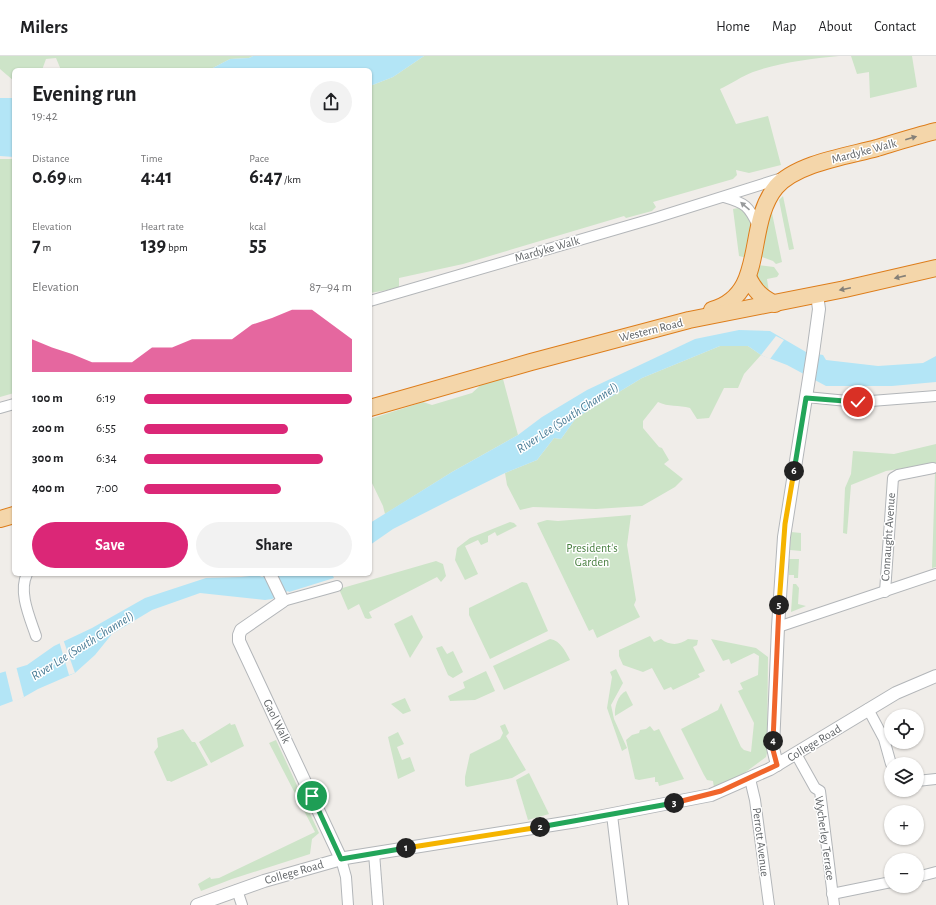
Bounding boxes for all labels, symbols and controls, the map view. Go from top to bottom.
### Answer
text: Milers [20,18,68,37]
text: Home [716,20,750,34]
text: Map [772,20,796,34]
text: About [818,20,852,34]
text: Contact [874,20,916,34]
button: share [310,81,352,123]
text: Evening run [32,83,137,105]
text: 19:42 [32,110,58,123]
one-way arrow [905,135,917,141]
street label: Mardyke Walk [830,136,899,166]
text: Distance [32,153,69,164]
text: Time [141,153,163,164]
text: Pace [249,153,269,164]
text: 0.69 [32,167,66,187]
text: 4:41 [141,167,173,187]
text: 6:47 [249,167,282,187]
text: km [66,174,82,185]
text: /km [282,174,301,185]
one-way arrow [740,202,750,211]
text: Elevation [32,221,72,232]
text: Heart rate [141,221,184,232]
text: kcal [249,221,266,232]
street label: Mardyke Walk [513,234,582,265]
text: 7 [32,235,41,255]
text: 139 [141,235,166,255]
text: 55 [249,235,267,255]
text: m [41,242,51,253]
text: bpm [166,242,188,253]
one-way arrow [894,274,906,280]
text: Elevation [32,281,79,294]
text: 87–94 m [309,281,352,294]
one-way arrow [838,287,851,293]
street label: Western Road [618,316,684,344]
water label: River Lee (South Channel) [515,381,621,456]
pin [841,385,875,419]
icon: check [847,391,869,413]
text: 100 m [32,392,63,405]
text: 6:19 [96,392,116,405]
text: 200 m [32,422,64,435]
text: 6:55 [96,422,116,435]
text: 300 m [32,452,64,465]
text: 6:34 [96,452,117,465]
pin: 6 [784,461,804,481]
text: 6 [791,465,797,476]
text: 400 m [32,482,65,495]
text: 7:00 [96,482,118,495]
street label: Connaught Avenue [879,492,897,582]
button: Save [32,522,188,568]
button: Share [196,522,352,568]
park label: President's Garden [566,542,618,568]
pin: 5 [769,595,789,615]
text: 5 [777,599,781,610]
water label: River Lee (South Channel) [29,609,136,683]
street label: Gaol Walk [261,697,293,745]
map controls [884,709,924,893]
button: locate [884,709,924,749]
street label: College Road [785,722,843,764]
pin: 4 [763,731,783,751]
text: 4 [770,735,776,746]
button: layers [884,757,924,797]
pin [295,779,329,813]
icon: arrive [301,785,323,807]
pin: 3 [664,793,684,813]
street label: Wycherley Terrace [812,795,837,881]
text: 3 [672,797,676,808]
button: + [884,805,924,845]
street label: Perrott Avenue [751,807,771,877]
pin: 2 [530,817,550,837]
text: 2 [537,821,543,832]
pin: 1 [396,838,416,858]
text: 1 [404,842,408,853]
button: − [884,853,924,893]
street label: College Road [263,858,325,886]

